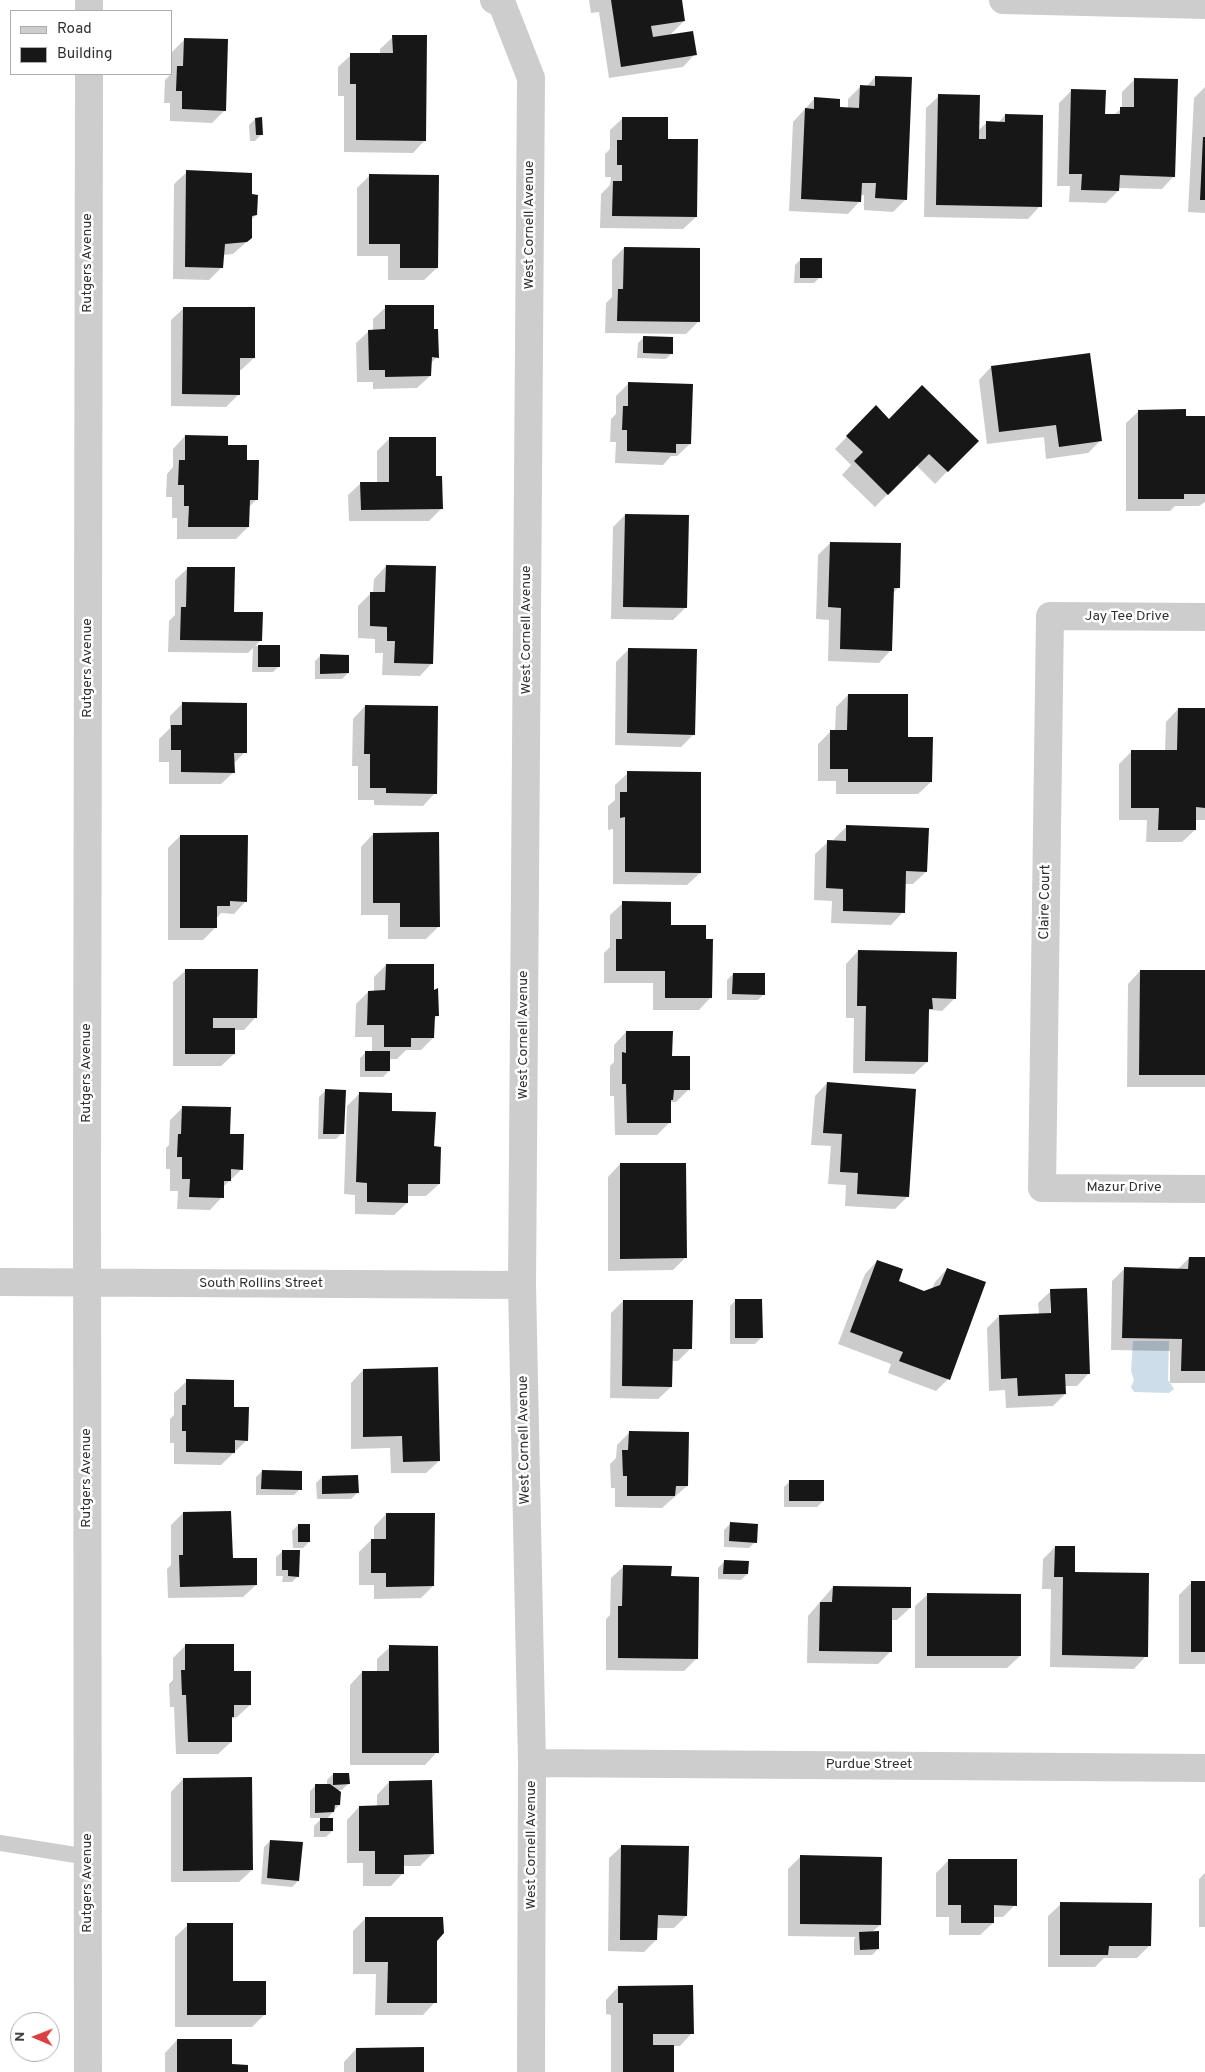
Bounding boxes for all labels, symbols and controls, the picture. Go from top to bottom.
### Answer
legend [10,10,172,75]
text: Road [57,20,92,39]
text: Building [57,45,112,64]
street label: West Cornell Avenue [522,160,538,290]
street label: Rutgers Avenue [80,213,96,313]
street label: West Cornell Avenue [519,565,535,695]
street label: Jay Tee Drive [1085,609,1169,625]
street label: Rutgers Avenue [80,618,96,718]
street label: Claire Court [1037,864,1055,940]
street label: West Cornell Avenue [516,970,532,1100]
street label: Rutgers Avenue [79,1023,95,1123]
street label: Mazur Drive [1086,1180,1162,1196]
street label: South Rollins Street [199,1276,323,1292]
street label: West Cornell Avenue [515,1375,535,1505]
street label: Rutgers Avenue [79,1428,95,1528]
street label: Purdue Street [826,1757,912,1773]
street label: West Cornell Avenue [524,1780,540,1910]
street label: Rutgers Avenue [80,1833,96,1933]
north arrow [10,2012,60,2062]
text: N [12,2032,29,2042]

